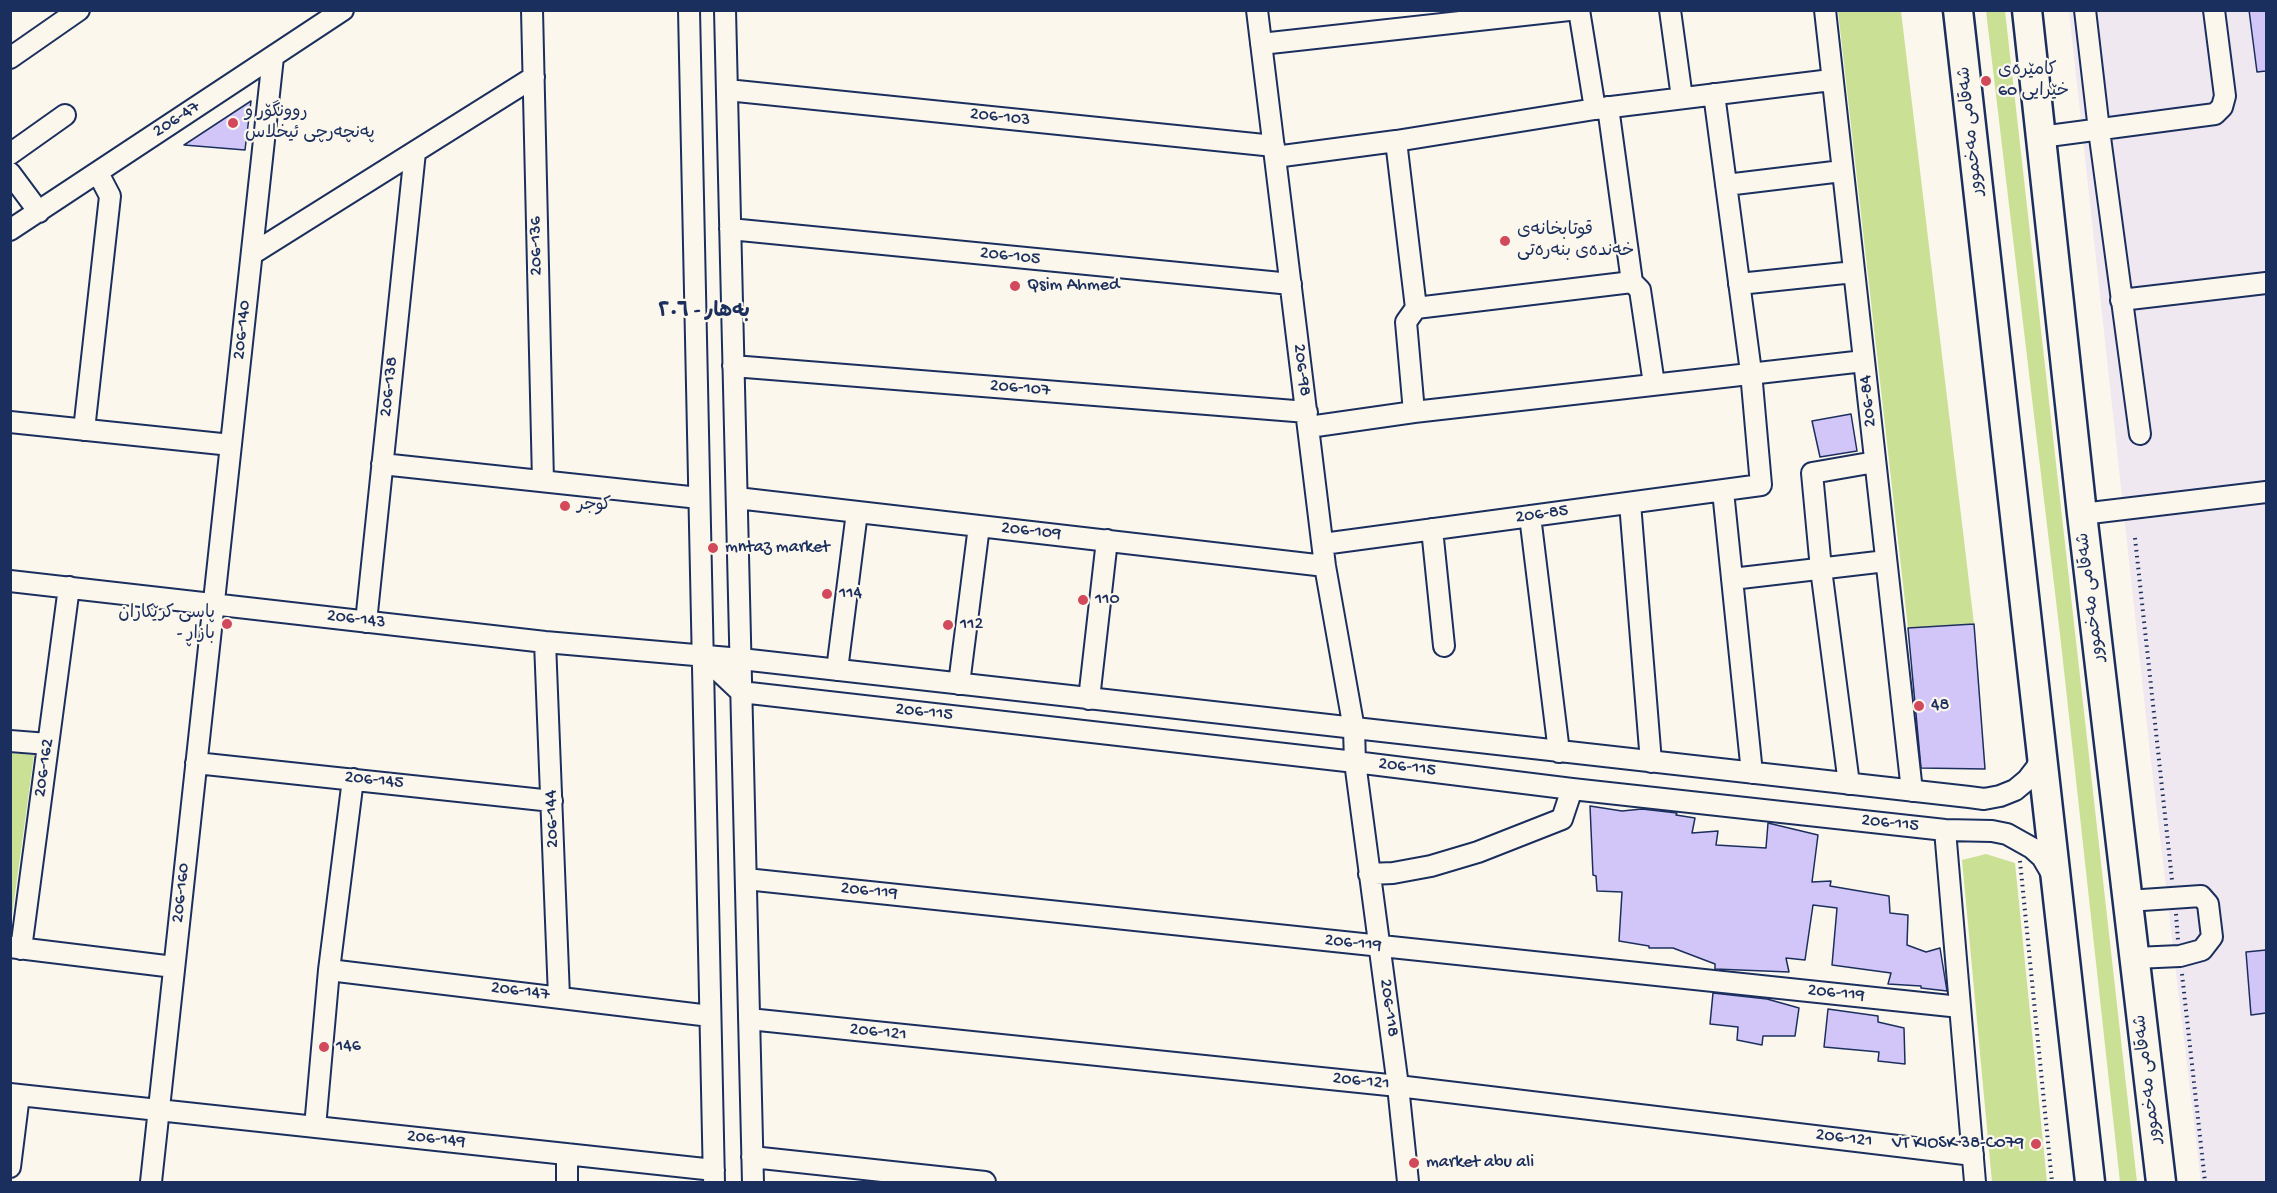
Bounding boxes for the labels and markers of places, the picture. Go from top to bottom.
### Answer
place label: کامێرەی خێرایی 60 [1998,60,2069,103]
marker: کامێرەی خێرایی 60 [1979,74,1993,88]
place label: روونگۆر و په‌نچه‌رچی ئیخلاس [245,102,375,144]
marker: روونگۆر و په‌نچه‌رچی ئیخلاس [226,116,240,130]
place label: قوتابخانەی خەندەی بنەرەتی [1517,220,1634,262]
marker: قوتابخانەی خەندەی بنەرەتی [1498,234,1512,248]
place label: Qsim Ahmed [1027,275,1120,297]
marker: Qsim Ahmed [1008,279,1022,293]
place label: كوجر [577,495,611,517]
marker: كوجر [558,499,572,513]
place label: mntaz market [725,537,830,559]
marker: mntaz market [706,541,720,555]
place label: 114 [839,583,862,605]
marker: 114 [820,587,834,601]
place label: 110 [1095,589,1120,611]
marker: 110 [1076,593,1090,607]
place label: پاسی کرێکاران - بازاڕ [118,603,215,646]
place label: 112 [960,614,983,636]
marker: پاسی کرێکاران - بازاڕ [220,617,234,631]
marker: 112 [941,618,955,632]
place label: 48 [1931,695,1949,717]
marker: 48 [1912,699,1926,713]
place label: 146 [336,1036,361,1058]
marker: 146 [317,1040,331,1054]
place label: VT KIOSK 38-C079 [1892,1133,2024,1155]
marker: VT KIOSK 38-C079 [2029,1137,2043,1151]
place label: market abu ali [1426,1152,1534,1174]
marker: market abu ali [1407,1156,1421,1170]

